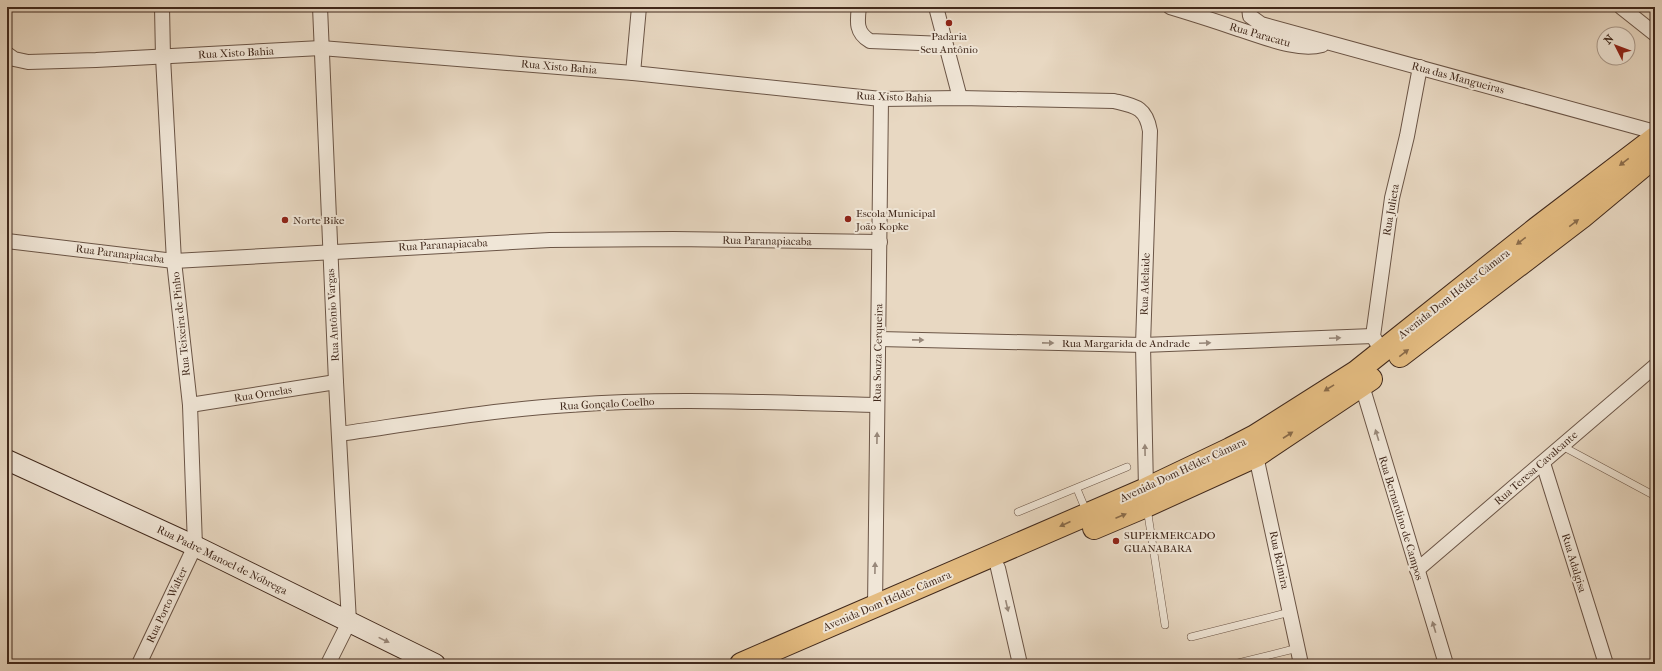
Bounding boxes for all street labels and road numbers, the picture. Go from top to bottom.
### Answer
street label: Rua Paracatu [1228,20,1293,50]
street label: Rua Xisto Bahia [198,44,275,61]
street label: Rua Xisto Bahia [521,57,598,77]
street label: Rua das Mangueiras [1410,59,1506,97]
street label: Rua Xisto Bahia [856,89,933,105]
street label: Rua Julieta [1380,182,1402,237]
street label: Rua Paranapiacaba [722,234,813,248]
street label: Rua Paranapiacaba [398,236,489,254]
street label: Rua Paranapiacaba [75,242,166,266]
street label: Avenida Dom Hélder Câmara [1395,246,1513,342]
street label: Rua Adelaide [1137,252,1153,316]
street label: Rua Antônio Vargas [324,268,342,362]
street label: Rua Teixeira de Pinho [169,271,193,377]
street label: Rua Souza Cerqueira [871,302,885,403]
street label: Rua Margarida de Andrade [1062,337,1191,350]
street label: Rua Ornelas [233,383,293,405]
street label: Rua Gonçalo Coelho [559,395,655,413]
street label: Rua Teresa Cavalcante [1492,428,1581,508]
street label: Avenida Dom Hélder Câmara [1117,435,1249,505]
street label: Rua Bernardino de Campos [1376,454,1426,582]
street label: Rua Padre Manoel de Nóbrega [155,523,290,598]
street label: Rua Belmira [1266,530,1292,591]
street label: Rua Adalgisa [1559,532,1589,595]
street label: Rua Porto Walter [144,565,190,645]
street label: Avenida Dom Hélder Câmara [820,568,954,634]

